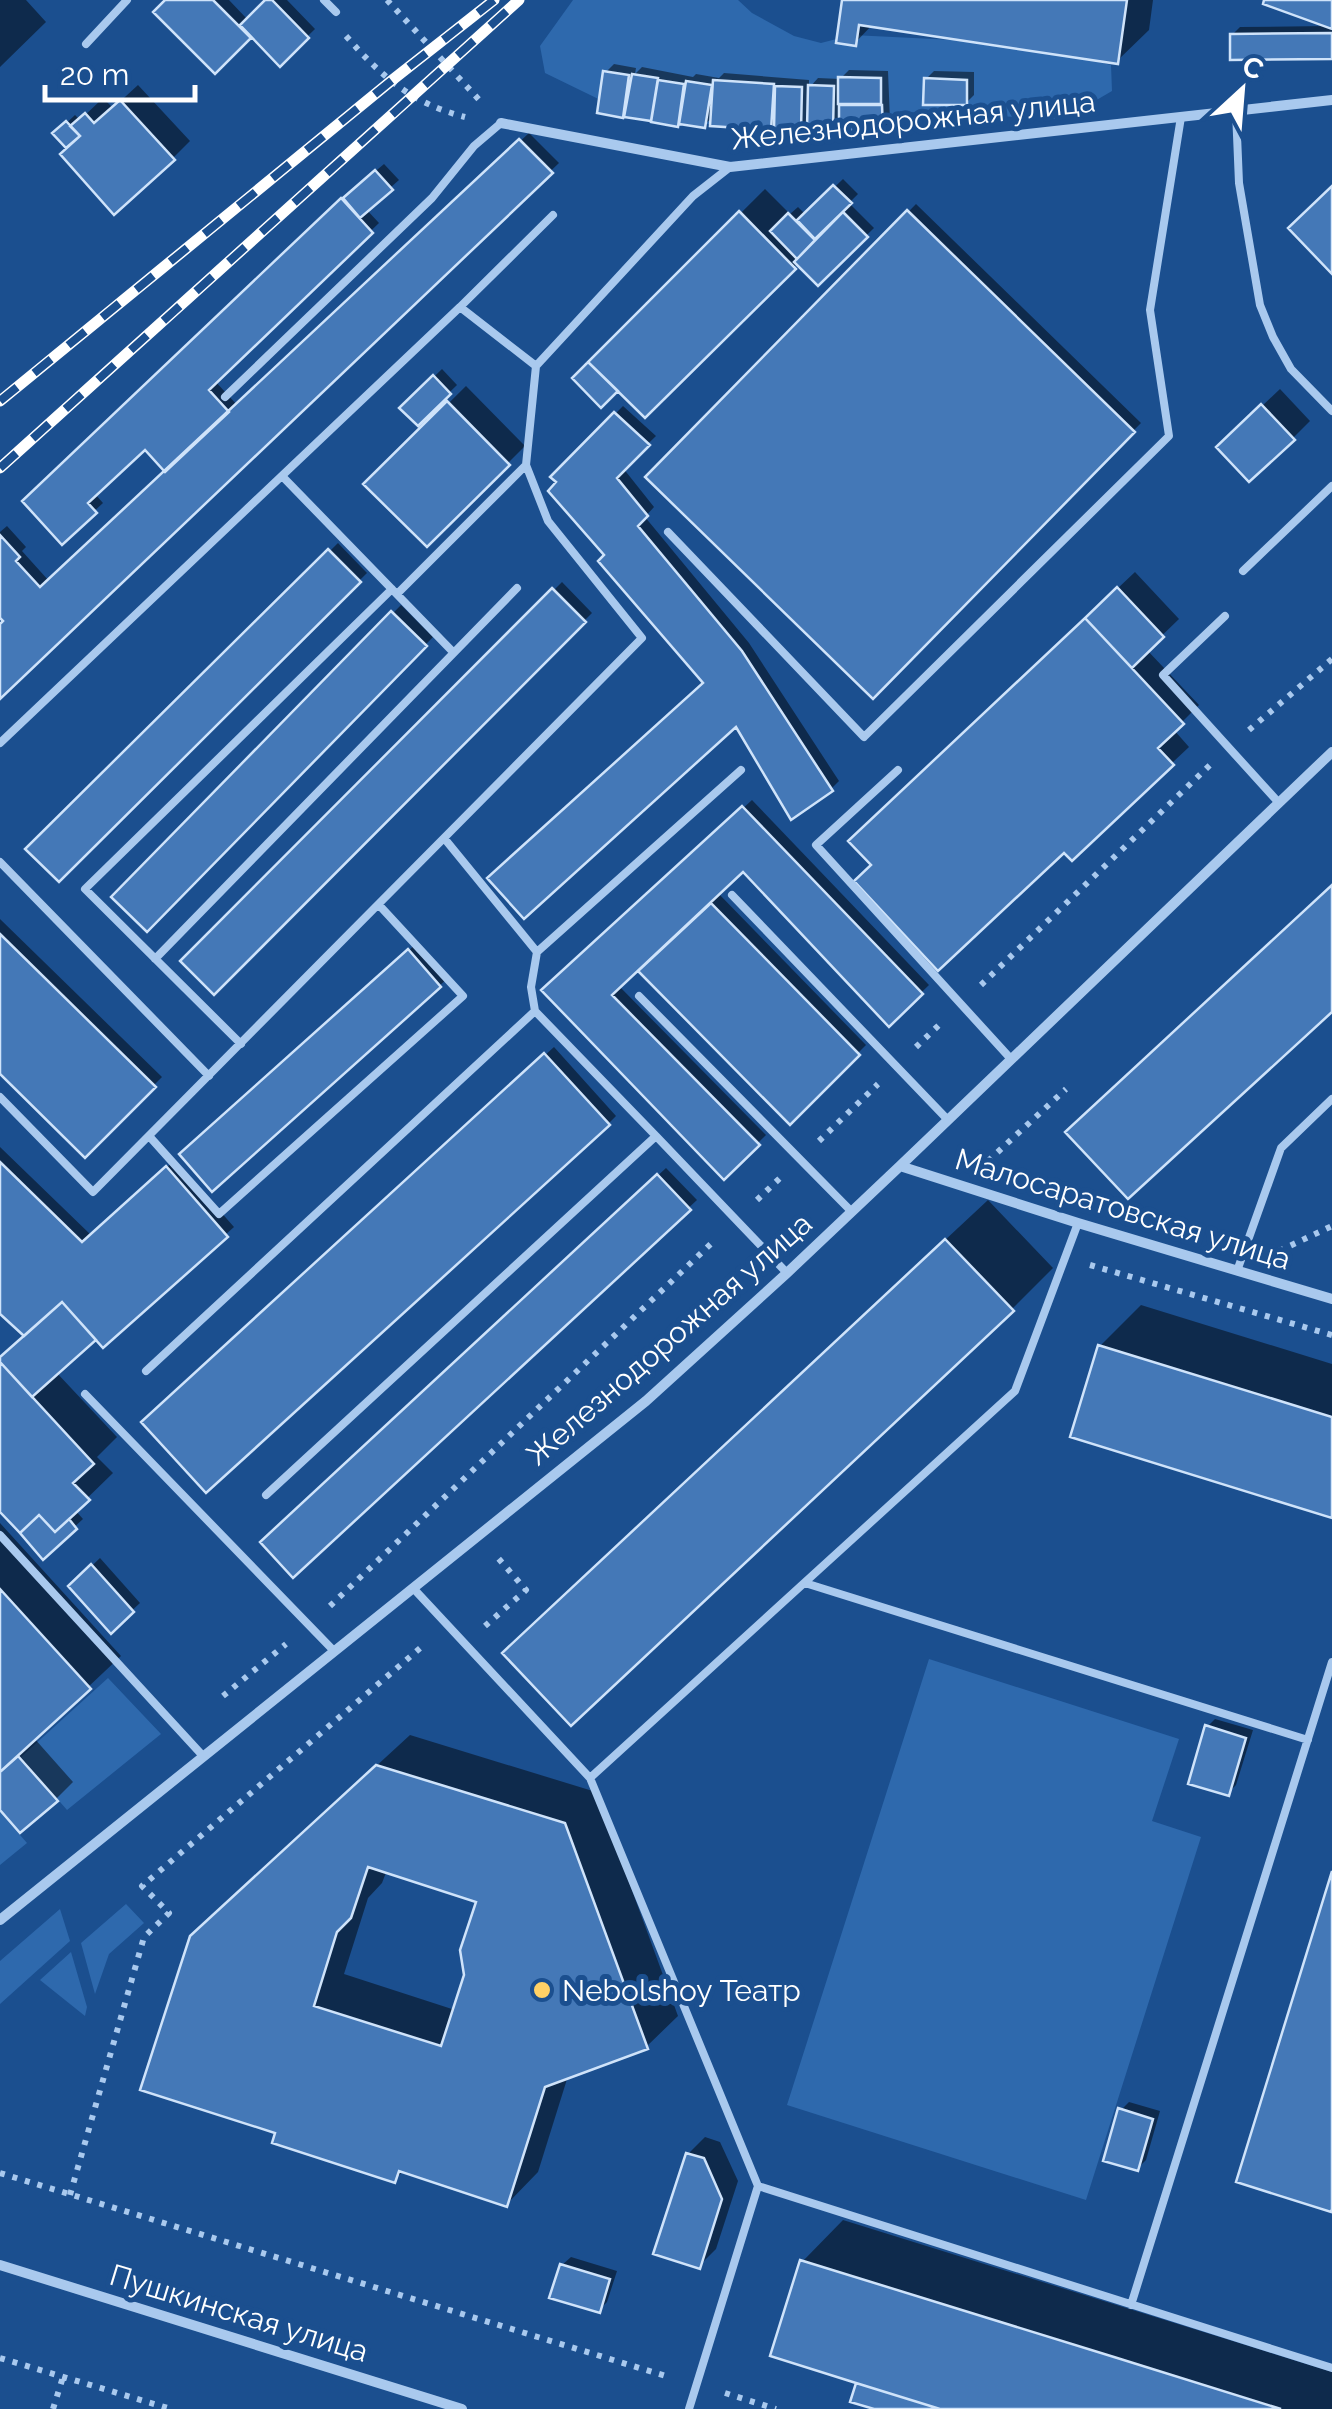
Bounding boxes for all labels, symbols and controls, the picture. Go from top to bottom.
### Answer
scale bar [45,40,195,102]
north arrow [1192,40,1292,140]
text: С [1237,49,1269,87]
text: 20 m [60,57,129,92]
street label: Железнодорожная улица [729,83,1097,157]
street label: Малосаратовская улица [951,1141,1295,1277]
street label: Железнодорожная улица [519,1206,819,1472]
place label: Nebolshoy Театр [562,1973,801,2008]
marker: Nebolshoy Театр [531,1979,553,2001]
street label: Пушкинская улица [106,2257,372,2369]

